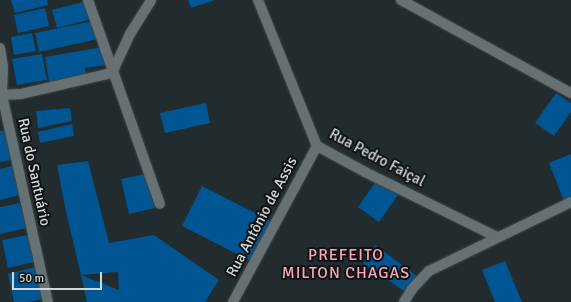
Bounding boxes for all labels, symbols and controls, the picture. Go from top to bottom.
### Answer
street label: Rua do Santuário [14,116,54,228]
street label: Rua Pedro Faiçal [326,125,428,191]
street label: Rua Antônio de Assis [223,154,301,280]
district label: PREFEITO MILTON CHAGAS [282,245,410,283]
scale bar [14,264,104,290]
text: 50 m [19,271,44,286]

